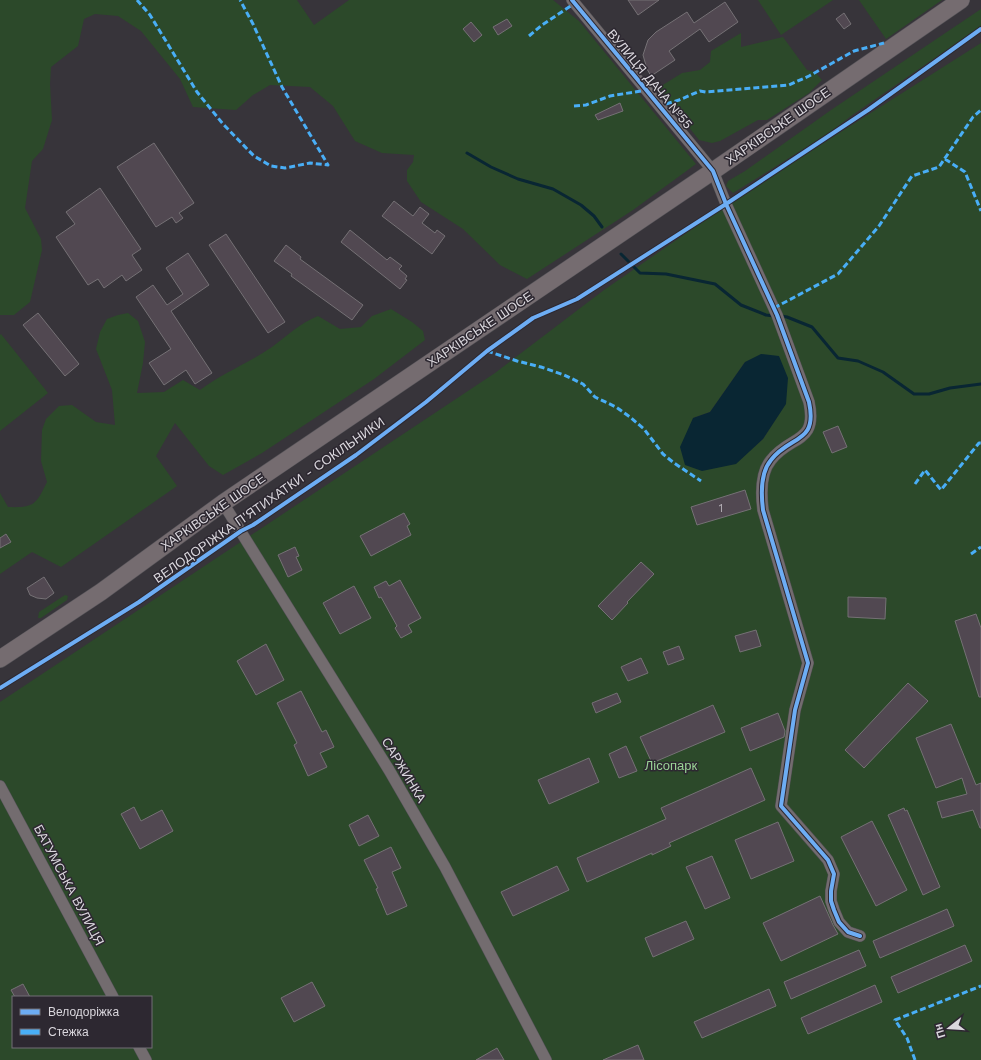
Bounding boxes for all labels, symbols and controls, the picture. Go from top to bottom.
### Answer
street label: ВУЛИЦЯ ДАЧА №55 [604,26,696,132]
street label: ХАРКІВСЬКЕ ШОСЕ [723,84,833,168]
street label: ХАРКІВСЬКЕ ШОСЕ [424,288,536,370]
street label: ВЕЛОДОРІЖКА П'ЯТИХАТКИ - СОКІЛЬНИКИ [151,414,387,586]
street label: ХАРКІВСЬКЕ ШОСЕ [158,470,268,554]
house number: 1 [719,502,723,515]
street label: САРЖИНКА [379,735,429,806]
park label: Лісопарк [645,758,698,773]
street label: БАТУМСЬКА ВУЛИЦЯ [31,822,107,948]
legend [12,996,152,1048]
text: Велодоріжка [48,1005,119,1019]
north arrow [929,1008,969,1048]
text: Пн [932,1022,948,1040]
text: Стежка [48,1025,89,1039]

